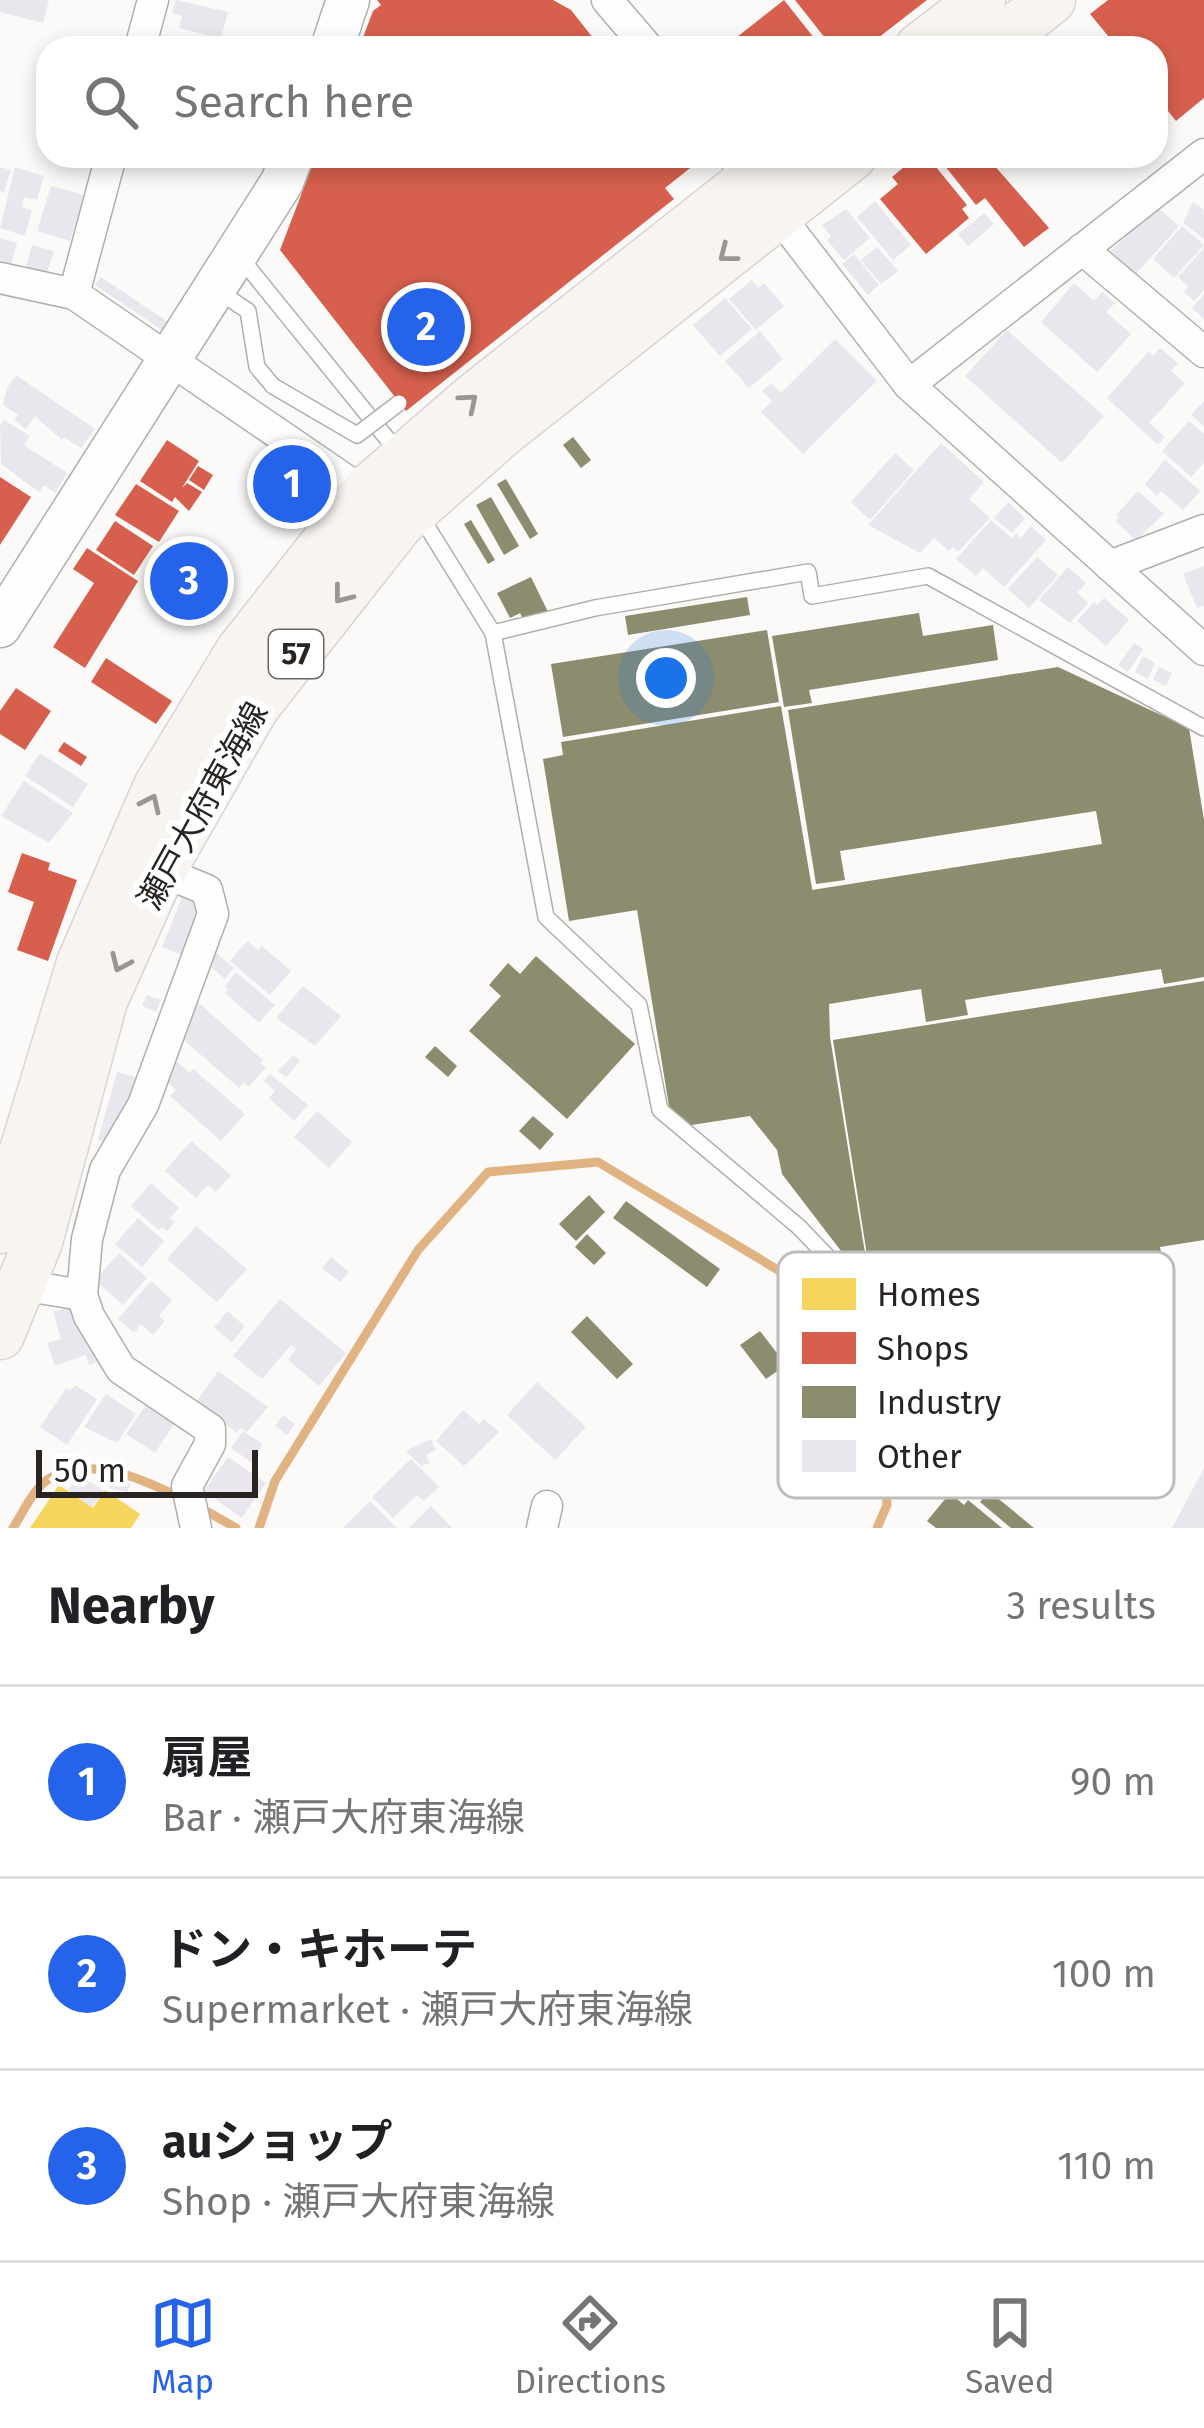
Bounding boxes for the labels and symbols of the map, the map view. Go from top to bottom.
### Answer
one-way arrow [719,240,741,261]
pin: 2 [387,282,465,372]
one-way arrow [455,394,477,416]
pin: 1 [253,439,331,529]
pin: 3 [150,536,228,626]
one-way arrow [335,581,356,603]
road number: 57 [269,630,323,678]
your location [636,648,696,708]
street label: 瀬戸大府東海線 [130,695,276,917]
one-way arrow [137,794,160,815]
one-way arrow [110,951,134,972]
legend [778,1252,1174,1498]
text: Homes [877,1275,980,1315]
text: Shops [877,1329,969,1369]
text: Industry [877,1383,1001,1423]
text: Other [877,1437,962,1477]
scale bar [36,1444,258,1497]

